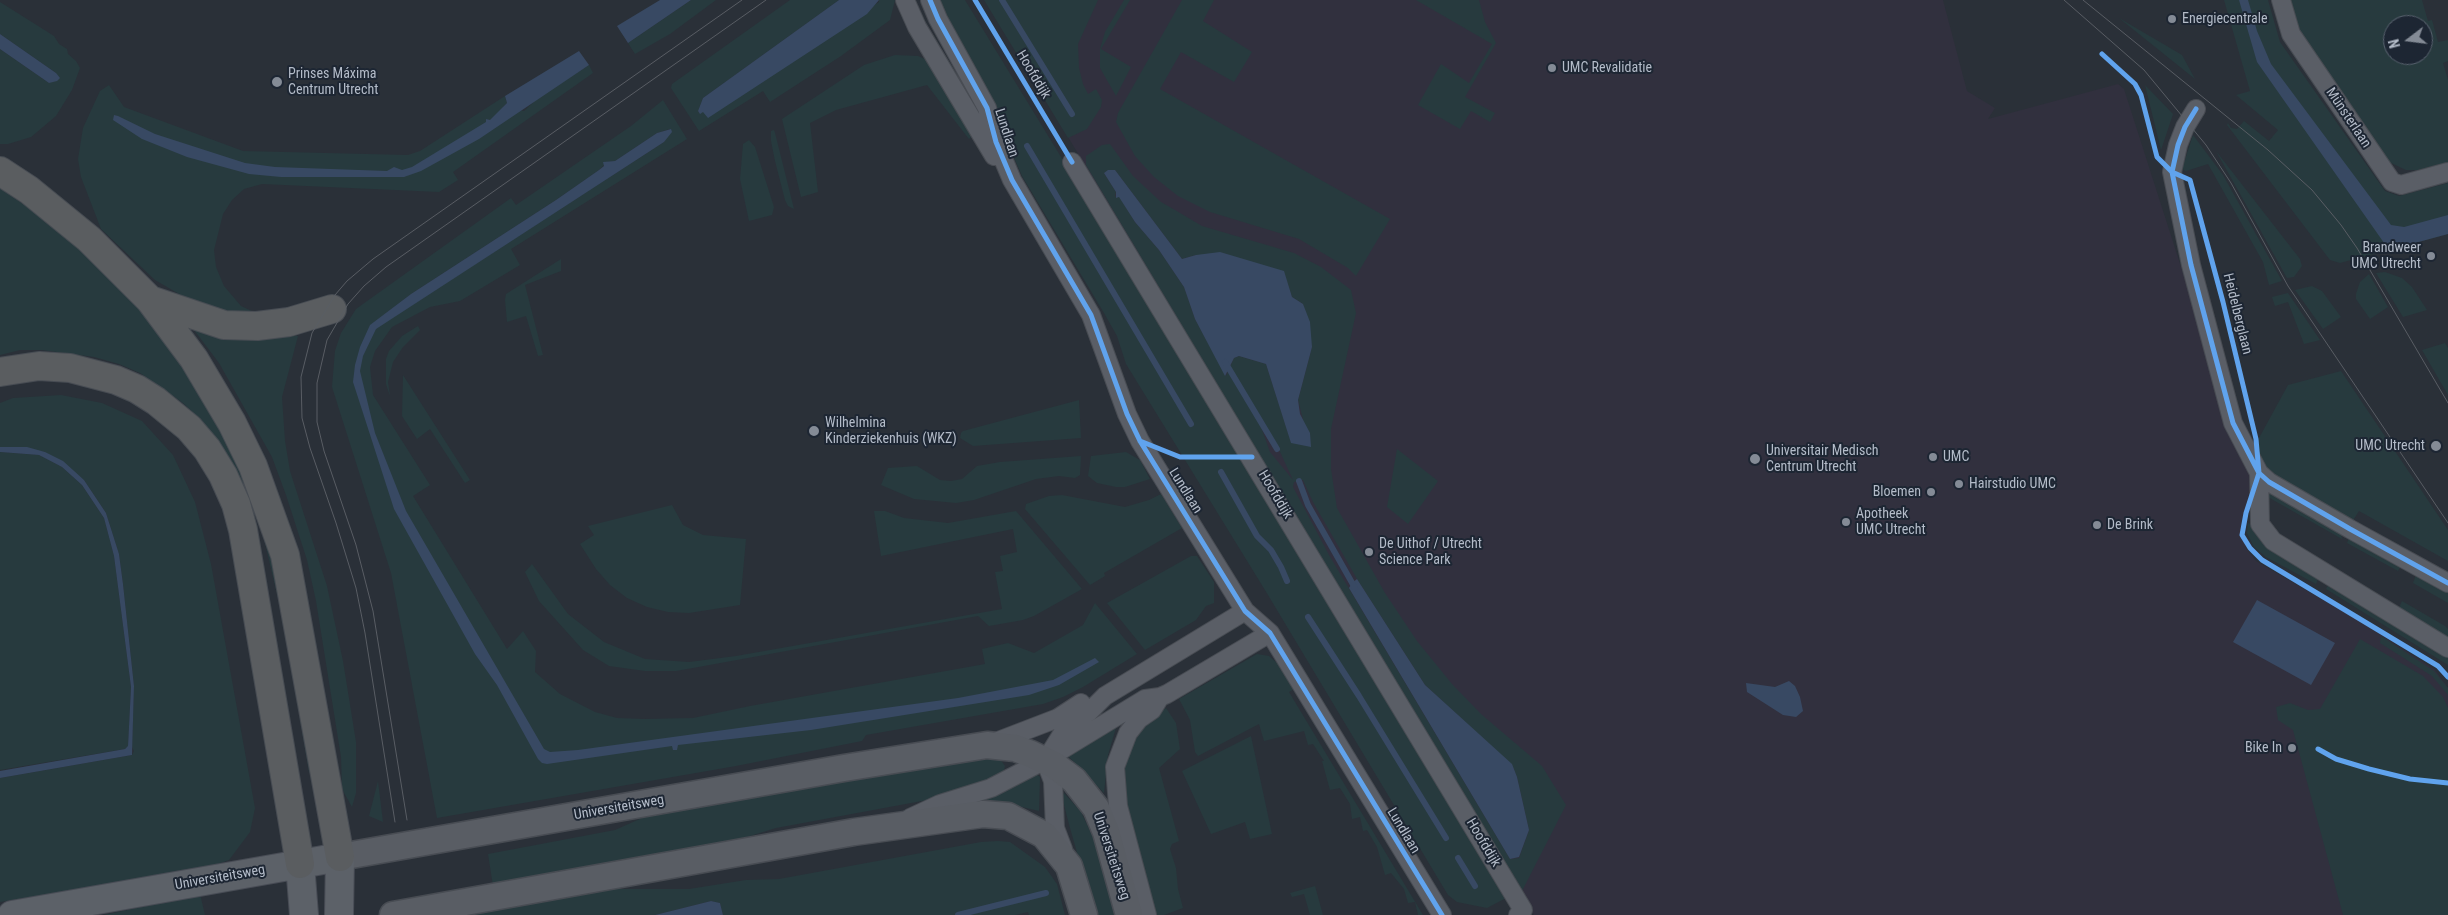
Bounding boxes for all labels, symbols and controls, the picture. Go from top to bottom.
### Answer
place label: Energiecentrale [2182,11,2268,27]
marker: Energiecentrale [2166,13,2178,25]
north arrow [2383,15,2433,65]
text: N [2386,37,2403,50]
street label: Hoofddijk [1012,48,1054,102]
place label: UMC Revalidatie [1562,60,1652,76]
marker: UMC Revalidatie [1546,62,1558,74]
place label: Prinses Máxima Centrum Utrecht [288,66,378,98]
marker: Prinses Máxima Centrum Utrecht [270,75,284,89]
street label: Münsterlaan [2322,85,2374,151]
street label: Lundlaan [990,107,1022,159]
place label: Brandweer UMC Utrecht [2351,240,2421,272]
marker: Brandweer UMC Utrecht [2425,250,2437,262]
street label: Heidelberglaan [2219,272,2255,356]
place label: Wilhelmina Kinderziekenhuis (WKZ) [825,415,957,448]
marker: Wilhelmina Kinderziekenhuis (WKZ) [807,424,821,438]
place label: UMC Utrecht [2355,438,2425,454]
marker: UMC Utrecht [2429,439,2443,453]
place label: Universitair Medisch Centrum Utrecht [1766,443,1879,476]
place label: UMC [1943,449,1969,465]
marker: UMC [1927,451,1939,463]
marker: Universitair Medisch Centrum Utrecht [1748,452,1762,466]
street label: Lundlaan [1165,465,1205,517]
street label: Hoofddijk [1254,468,1296,522]
place label: Hairstudio UMC [1969,476,2056,492]
marker: Hairstudio UMC [1953,478,1965,490]
place label: Bloemen [1873,484,1921,500]
marker: Bloemen [1925,486,1937,498]
place label: Apotheek UMC Utrecht [1856,506,1926,538]
marker: Apotheek UMC Utrecht [1840,516,1852,528]
place label: De Brink [2107,517,2153,533]
marker: De Brink [2091,519,2103,531]
place label: De Uithof / Utrecht Science Park [1379,536,1482,568]
marker: De Uithof / Utrecht Science Park [1363,546,1375,558]
place label: Bike In [2245,740,2282,756]
marker: Bike In [2286,742,2298,754]
street label: Universiteitsweg [573,792,665,824]
street label: Lundlaan [1383,805,1423,857]
street label: Universiteitsweg [1089,810,1133,902]
street label: Hoofddijk [1462,816,1504,870]
street label: Universiteitsweg [174,862,266,894]

